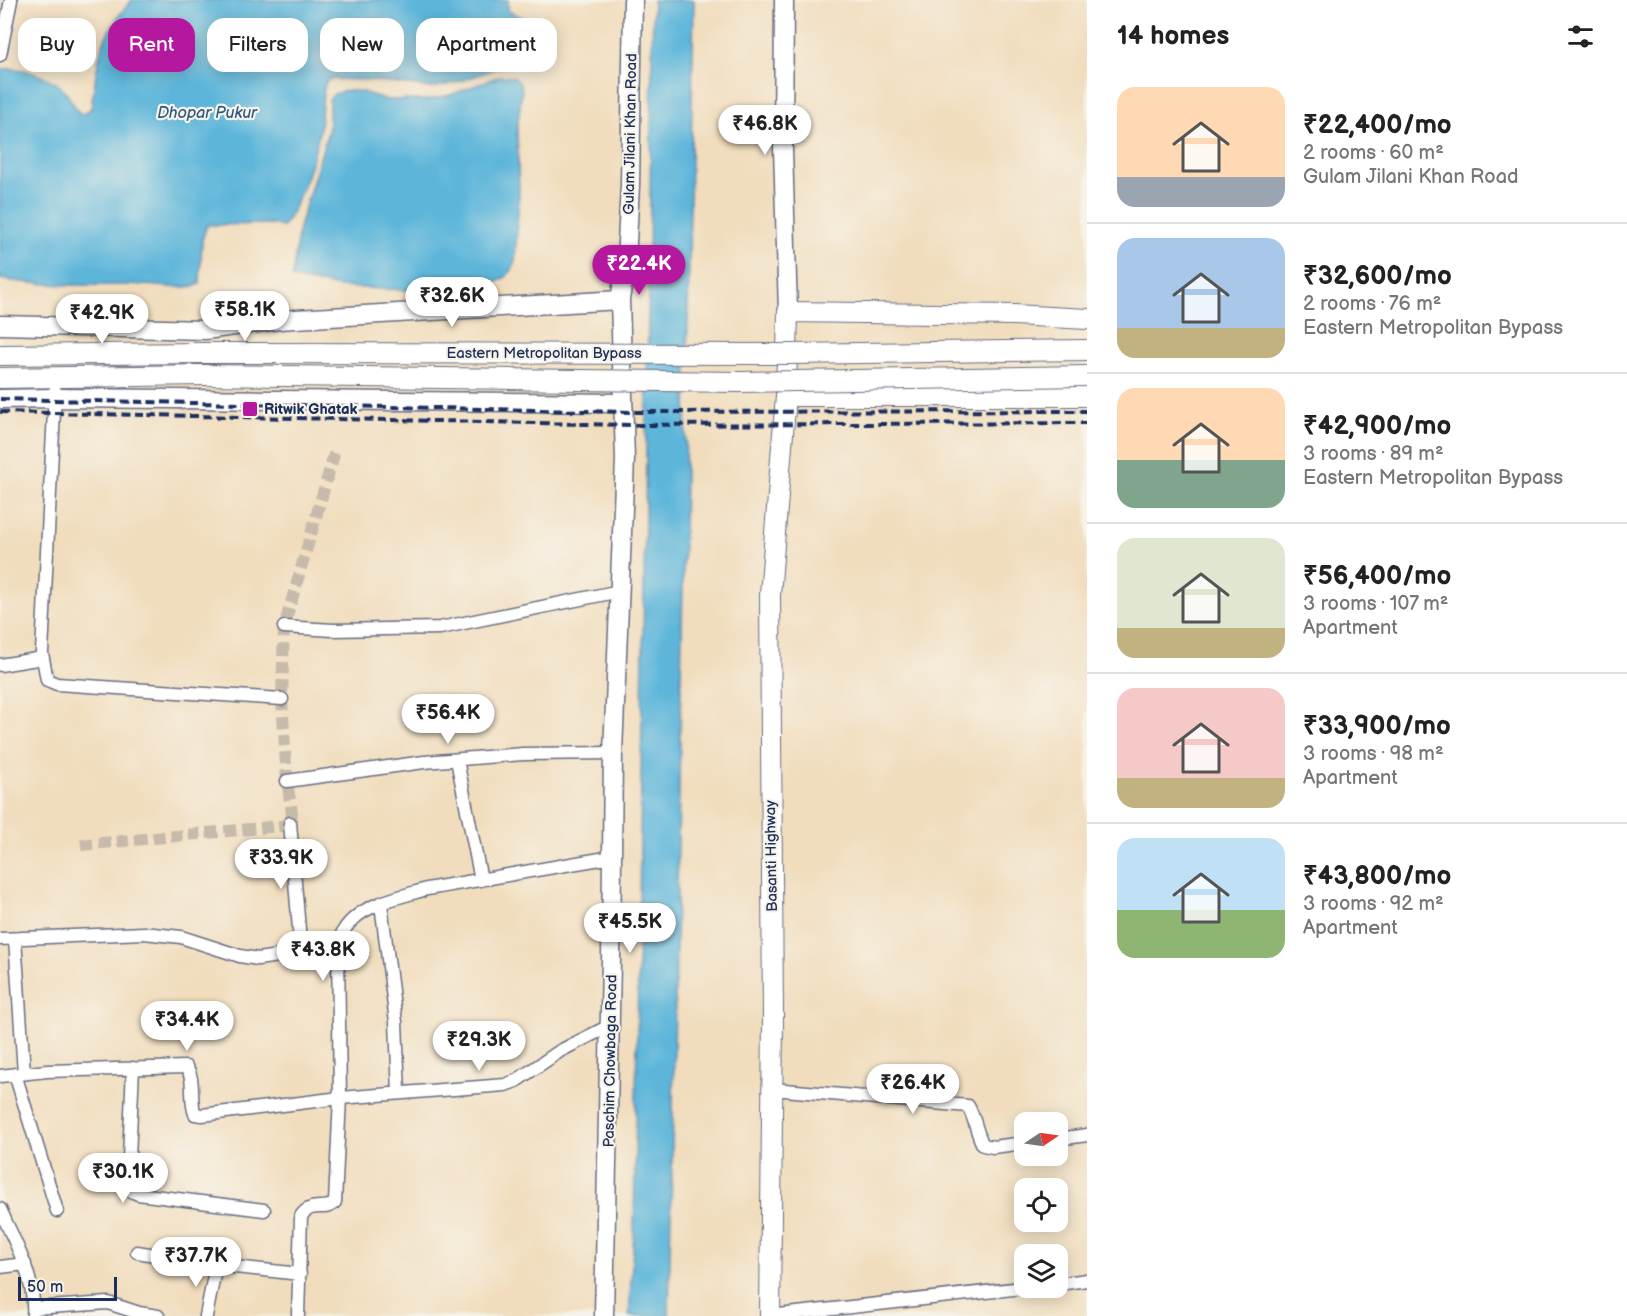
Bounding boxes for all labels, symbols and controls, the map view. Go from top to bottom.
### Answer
chip: Buy [18,18,96,72]
chip: Rent [108,18,195,72]
chip: Filters [207,18,308,72]
chip: New [320,18,404,72]
chip: Apartment [416,18,557,72]
icon: filters [1564,20,1597,53]
text: 14 homes [1117,21,1229,52]
street label: Gulam Jilani Khan Road [620,53,641,215]
water label: Dhopar Pukur [157,104,258,123]
pin: ₹46.8K [716,105,814,156]
text: ₹22,400/mo [1303,110,1452,141]
icon: home [1165,111,1237,183]
text: ₹46.8K [732,112,798,136]
text: 2 rooms · 60 m² [1303,141,1444,165]
text: Gulam Jilani Khan Road [1303,165,1518,189]
pin: ₹22.4K [590,245,688,296]
text: ₹22.4K [606,252,672,276]
text: ₹32,600/mo [1303,261,1452,292]
icon: home [1165,262,1237,334]
pin: ₹32.6K [403,277,501,328]
text: ₹32.6K [419,284,485,308]
pin: ₹58.1K [196,291,294,342]
text: 2 rooms · 76 m² [1303,292,1441,316]
pin: ₹42.9K [53,294,151,345]
text: ₹58.1K [214,298,276,322]
text: ₹42.9K [70,301,134,325]
text: Eastern Metropolitan Bypass [1303,316,1563,340]
street label: Eastern Metropolitan Bypass [446,344,642,363]
marker: Ritwik Ghatak [241,400,259,418]
place label: Ritwik Ghatak [264,400,358,419]
text: ₹42,900/mo [1303,411,1451,442]
icon: home [1165,412,1237,484]
text: 3 rooms · 89 m² [1303,442,1444,466]
text: Eastern Metropolitan Bypass [1303,466,1563,490]
text: ₹56,400/mo [1303,561,1451,592]
icon: home [1165,562,1237,634]
text: 3 rooms · 107 m² [1303,592,1448,616]
text: Apartment [1303,616,1398,640]
pin: ₹56.4K [399,694,497,745]
text: ₹56.4K [416,701,480,725]
text: ₹33,900/mo [1303,711,1451,742]
icon: home [1165,712,1237,784]
text: 3 rooms · 98 m² [1303,742,1444,766]
text: Apartment [1303,766,1398,790]
street label: Basanti Highway [761,800,782,912]
pin: ₹33.9K [232,839,330,890]
text: ₹33.9K [249,846,313,870]
text: ₹43,800/mo [1303,861,1451,892]
icon: home [1165,862,1237,934]
text: 3 rooms · 92 m² [1303,892,1444,916]
pin: ₹45.5K [581,903,679,954]
text: ₹45.5K [598,910,662,934]
text: Apartment [1303,916,1398,940]
pin: ₹43.8K [274,931,372,982]
text: ₹43.8K [291,938,355,962]
street label: Paschim Chowbaga Road [599,974,622,1148]
pin: ₹34.4K [138,1001,236,1052]
text: ₹34.4K [155,1008,219,1032]
pin: ₹29.3K [430,1021,528,1072]
text: ₹29.3K [447,1028,511,1052]
pin: ₹26.4K [864,1064,962,1115]
text: ₹26.4K [880,1071,946,1095]
north arrow [1014,1112,1068,1166]
map controls [1014,1112,1068,1298]
pin: ₹30.1K [74,1153,172,1204]
text: ₹30.1K [92,1160,154,1184]
button: locate [1014,1178,1068,1232]
pin: ₹37.7K [147,1237,245,1288]
text: ₹37.7K [164,1244,228,1268]
button: layers [1014,1244,1068,1298]
scale bar [18,1274,117,1302]
text: 50 m [27,1278,63,1297]

